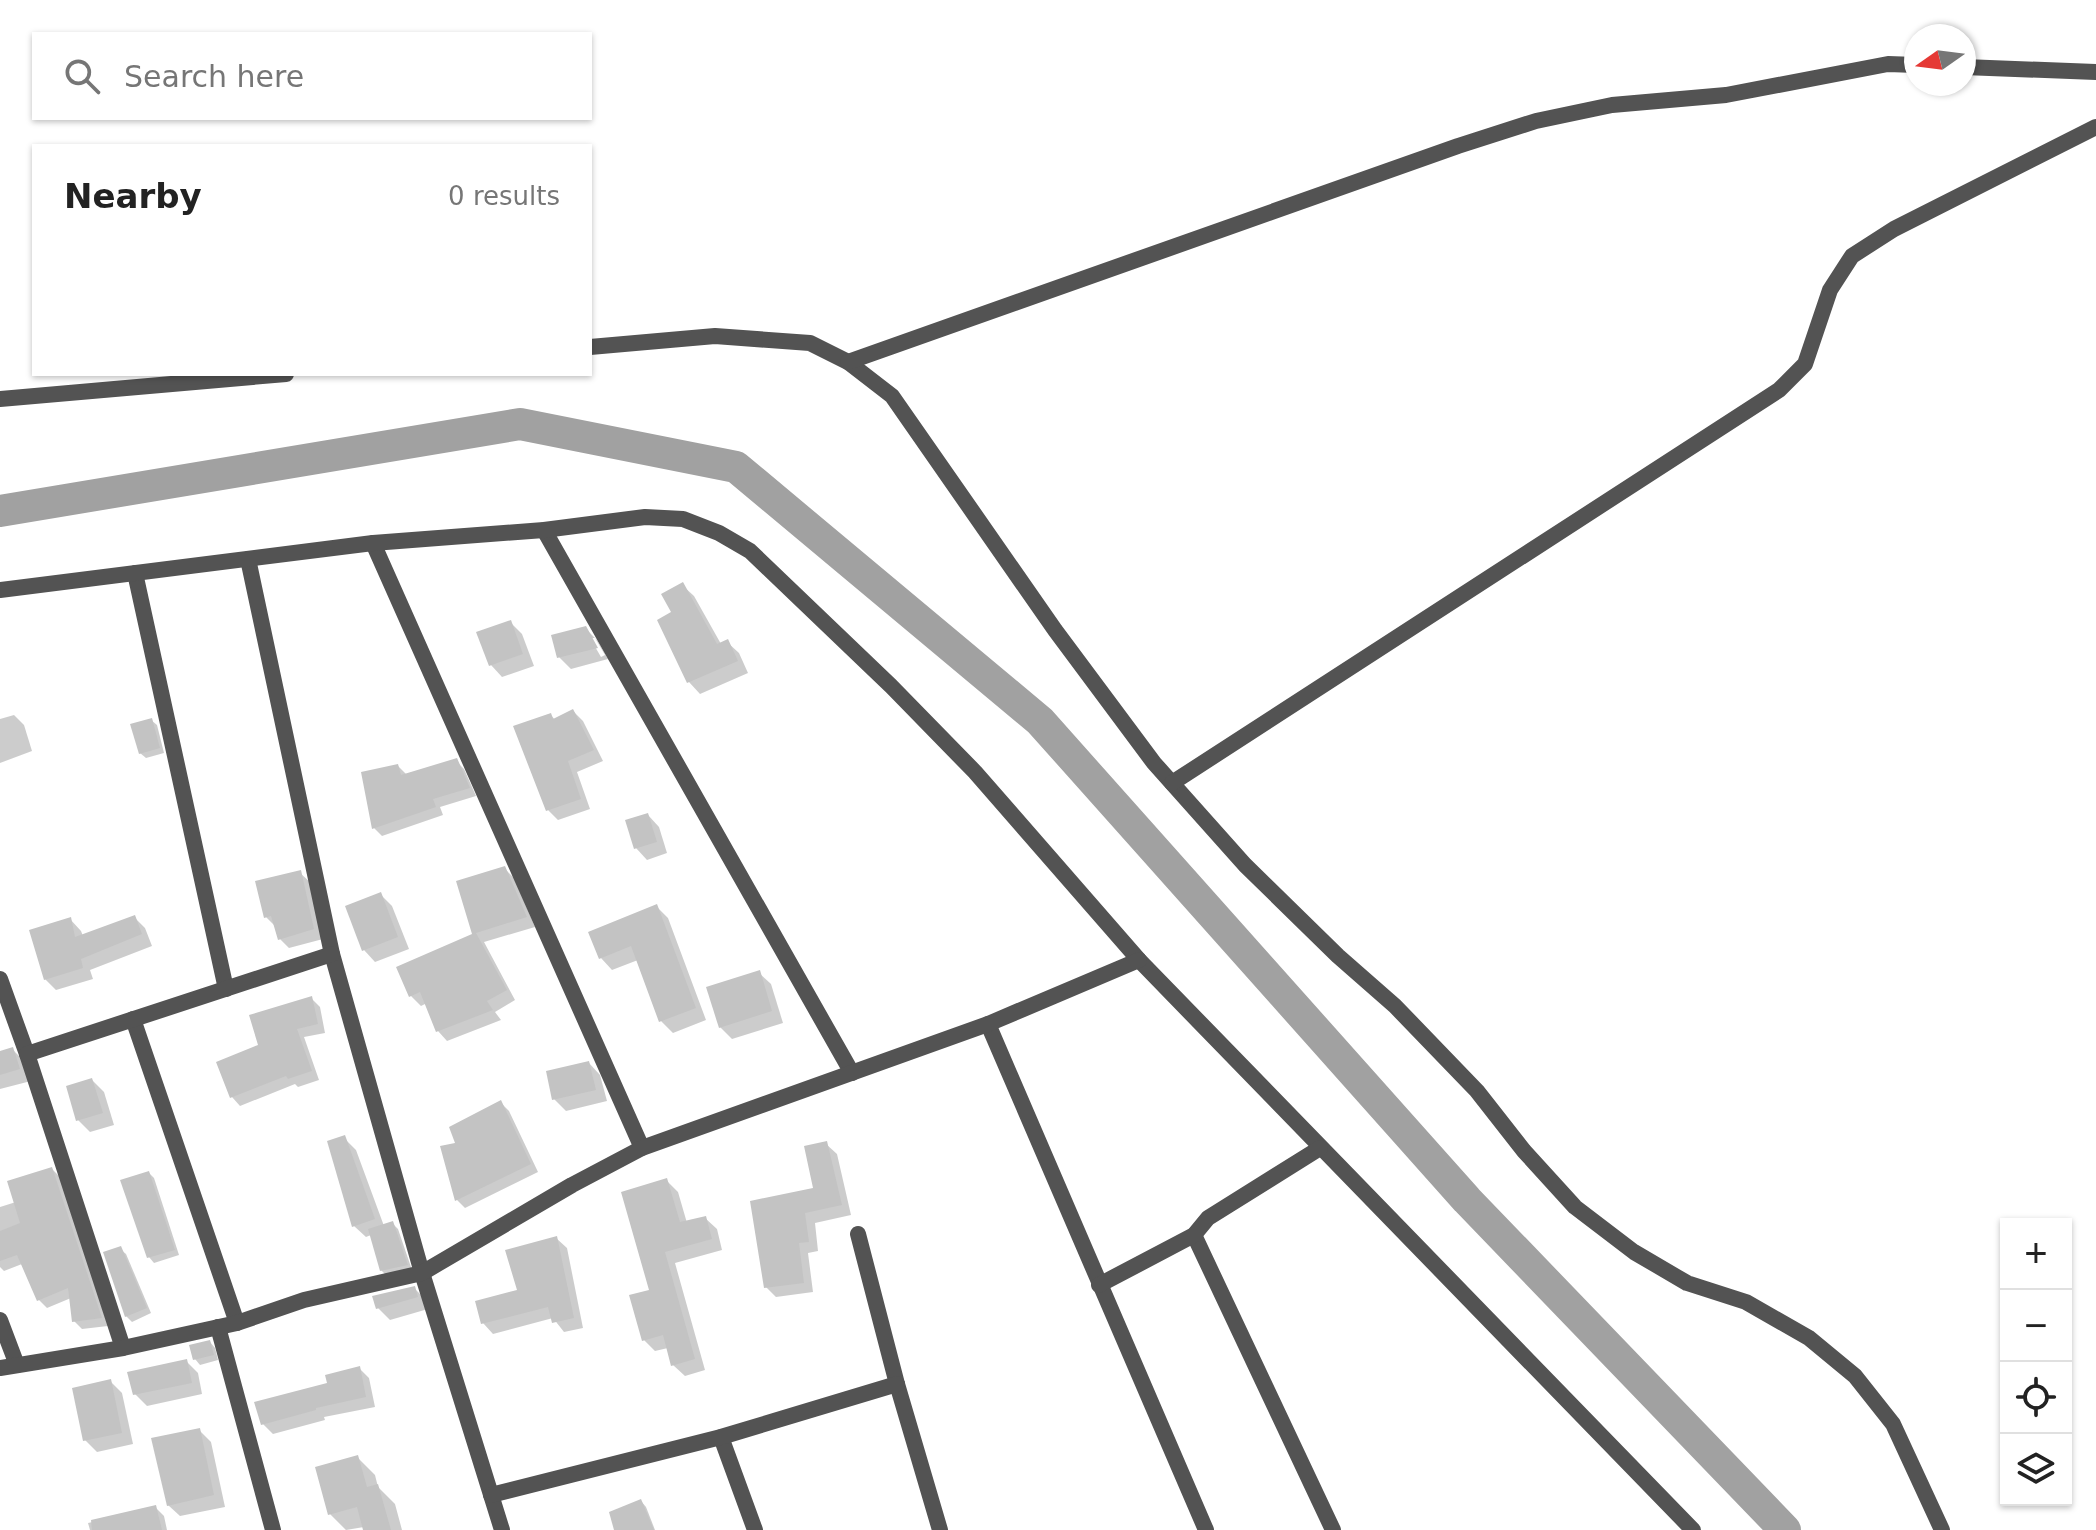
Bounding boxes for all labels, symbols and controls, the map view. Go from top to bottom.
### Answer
north arrow [1904,24,1976,96]
search box [32,32,592,120]
icon: search [60,54,104,98]
text: Search here [124,59,304,94]
text: Nearby [64,176,202,216]
text: 0 results [448,181,560,211]
map controls [2000,1218,2072,1506]
button: + [2000,1218,2072,1290]
button: − [2000,1290,2072,1362]
button: locate [2000,1362,2072,1434]
button: layers [2000,1434,2072,1506]

